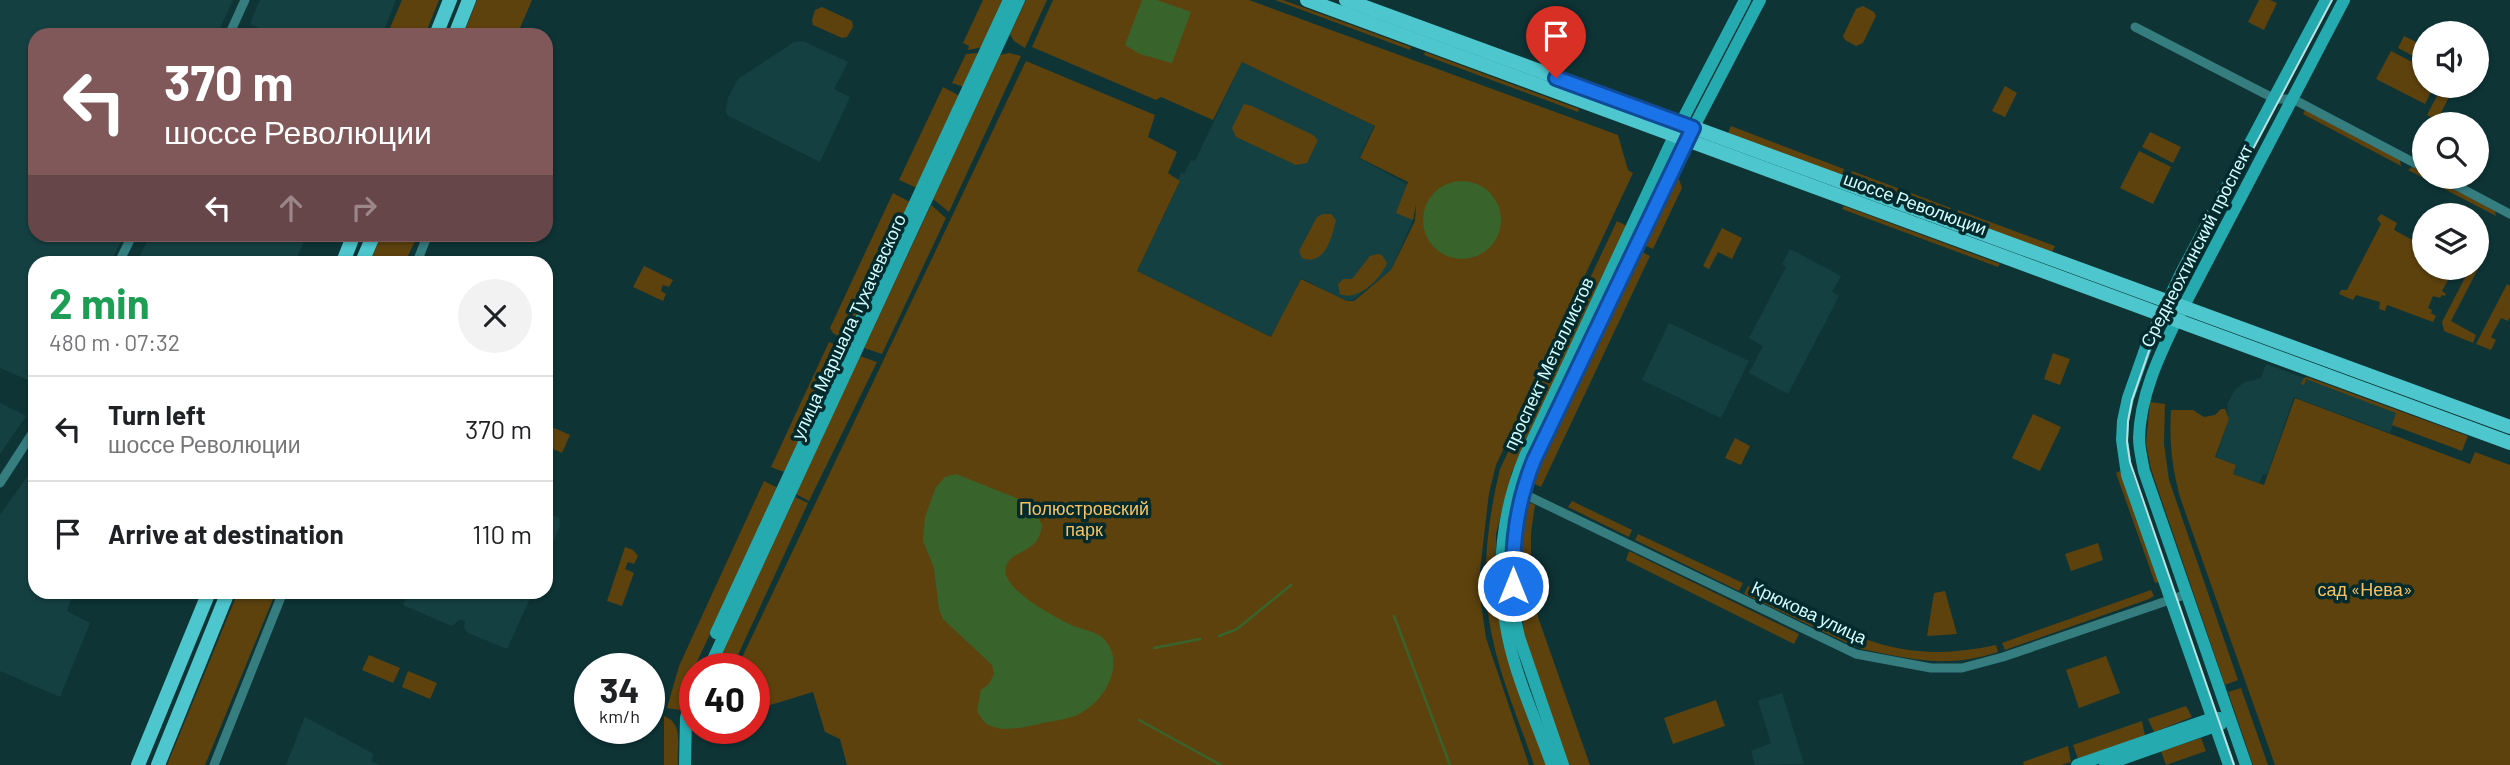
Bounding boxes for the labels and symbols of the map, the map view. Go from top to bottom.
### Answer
pin [1526,6,1586,78]
street label: Среднеохтинский проспект [2135,140,2257,351]
street label: шоссе Революции [1841,167,1990,239]
street label: улица Маршала Тухачевского [786,210,910,443]
street label: проспект Металлистов [1498,273,1598,454]
park label: Полюстровский парк [1019,497,1149,540]
position arrow [1476,549,1550,623]
street label: Крюкова улица [1748,576,1871,649]
park label: сад «Нева» [2318,578,2412,600]
speed limit sign: 40 [679,653,770,744]

